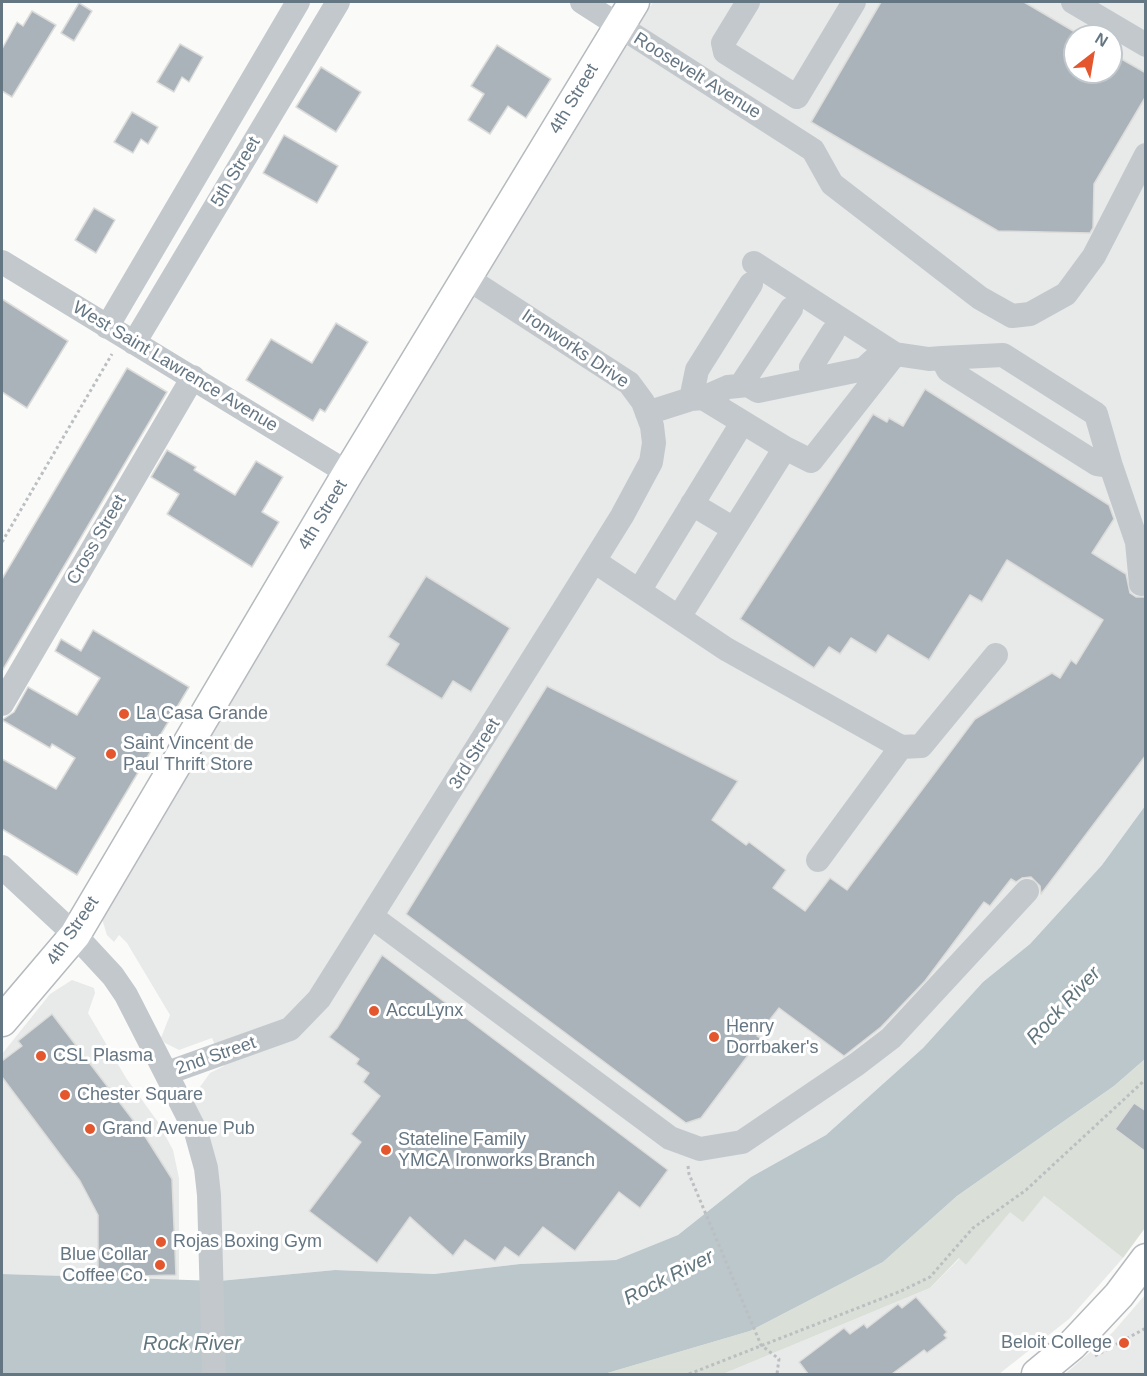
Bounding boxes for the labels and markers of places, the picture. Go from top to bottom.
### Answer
place label: La Casa Grande [136,703,268,725]
marker: La Casa Grande [117,707,131,721]
place label: Saint Vincent de Paul Thrift Store [123,733,254,776]
marker: Saint Vincent de Paul Thrift Store [104,747,118,761]
place label: AccuLynx [386,1000,463,1022]
marker: AccuLynx [367,1004,381,1018]
place label: Henry Dorrbaker's [726,1016,818,1058]
marker: Henry Dorrbaker's [707,1030,721,1044]
place label: CSL Plasma [53,1045,153,1067]
marker: CSL Plasma [34,1049,48,1063]
place label: Chester Square [77,1084,203,1106]
marker: Chester Square [58,1088,72,1102]
place label: Grand Avenue Pub [102,1118,255,1140]
marker: Grand Avenue Pub [83,1122,97,1136]
place label: Stateline Family YMCA Ironworks Branch [398,1129,595,1172]
marker: Stateline Family YMCA Ironworks Branch [379,1143,393,1157]
place label: Rojas Boxing Gym [173,1231,322,1253]
marker: Rojas Boxing Gym [154,1235,168,1249]
place label: Blue Collar Coffee Co. [60,1244,148,1286]
marker: Blue Collar Coffee Co. [153,1258,167,1272]
place label: Beloit College [1001,1332,1112,1354]
marker: Beloit College [1117,1336,1131,1350]

